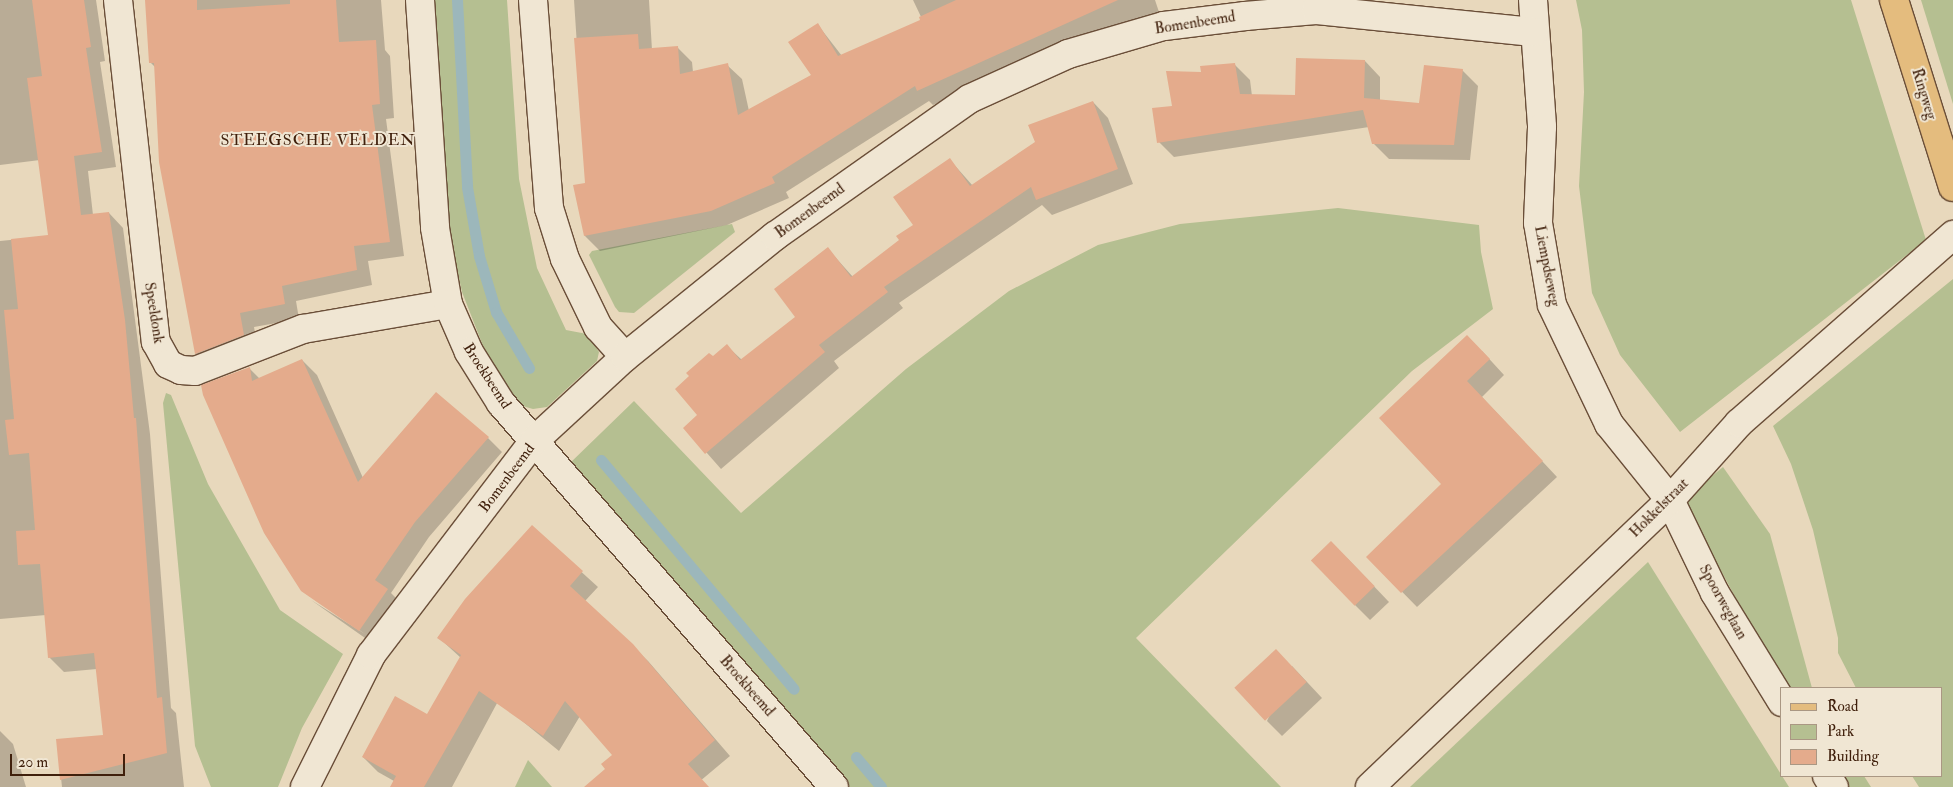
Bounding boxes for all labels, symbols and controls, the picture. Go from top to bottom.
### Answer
street label: Bomenbeemd [1153,8,1237,38]
street label: Ringweg [1908,66,1940,122]
district label: STEEGSCHE VELDEN [219,130,417,150]
street label: Bomenbeemd [772,180,848,242]
street label: Liempdseweg [1530,224,1564,308]
street label: Speeldonk [140,281,168,345]
street label: Broekbeemd [459,340,515,412]
street label: Bomenbeemd [475,440,539,516]
street label: Hokkelstraat [1626,475,1692,541]
street label: Spoorweglaan [1695,561,1751,643]
street label: Broekbeemd [716,652,778,720]
legend [1780,687,1943,777]
text: Road [1827,697,1858,716]
text: Park [1827,722,1854,741]
scale bar [12,744,128,776]
text: Building [1827,747,1879,766]
text: 20 m [18,753,48,772]

